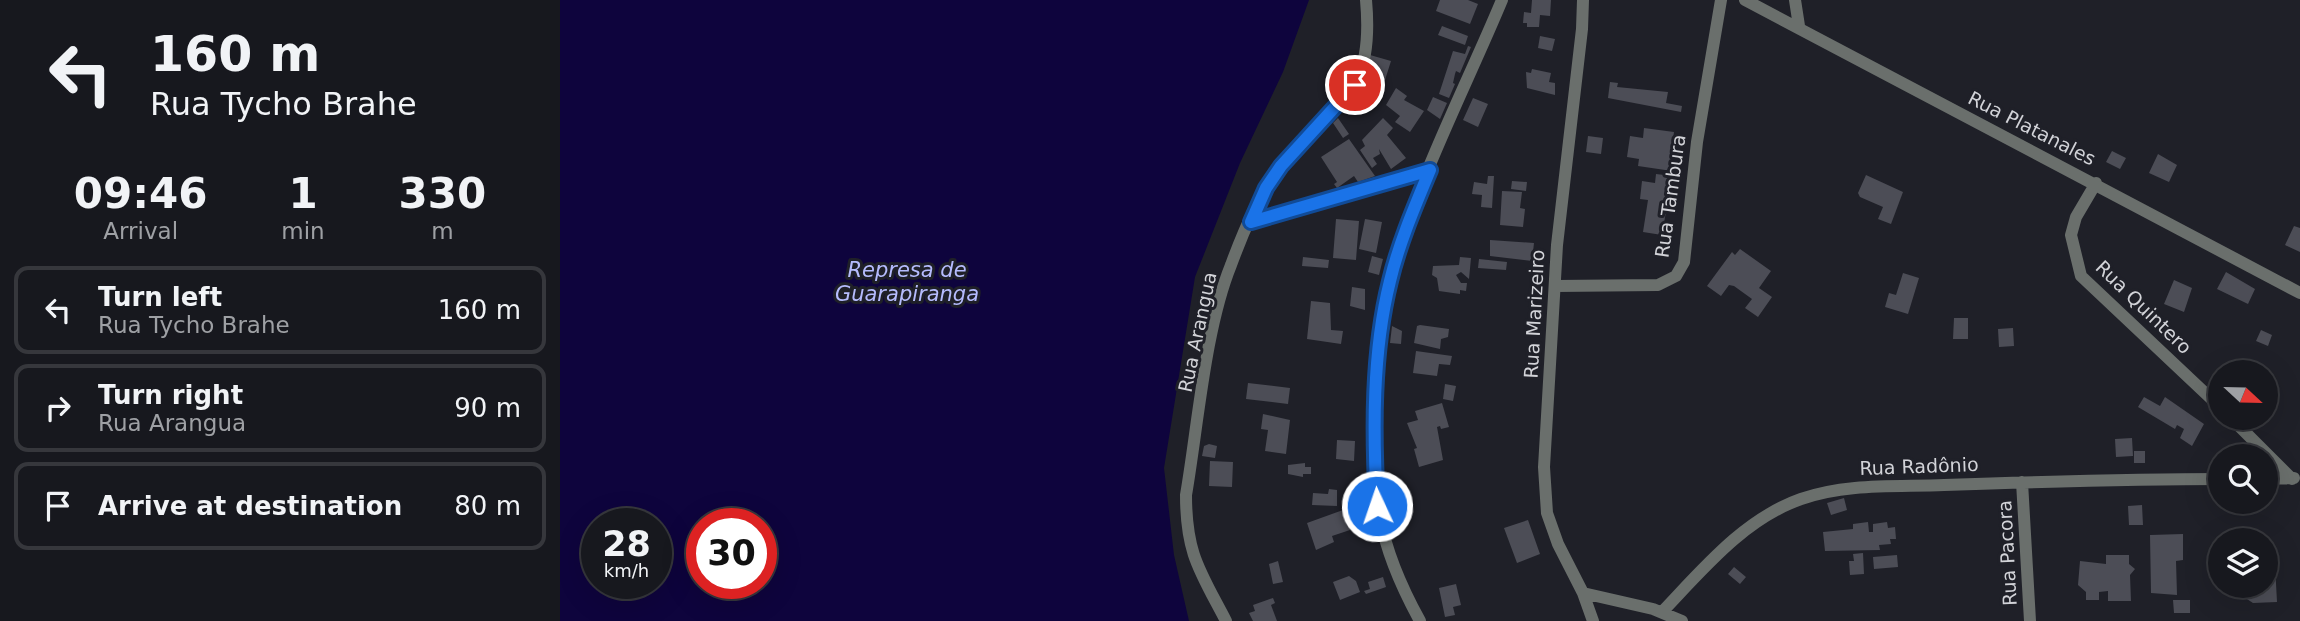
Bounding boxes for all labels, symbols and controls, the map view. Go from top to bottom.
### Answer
text: 160 m [150,26,320,83]
icon: left [35,28,126,119]
pin [1325,55,1385,115]
icon: arrive [1336,66,1374,104]
text: Rua Tycho Brahe [150,85,417,123]
street label: Rua Platanales [1965,86,2099,170]
street label: Rua Tambura [1650,133,1690,259]
text: 09:46 [74,169,208,218]
text: 1 [288,169,318,218]
text: 330 [399,169,486,218]
text: Arrival [103,218,178,244]
text: min [281,218,325,244]
text: m [431,218,454,244]
street label: Rua Marizeiro [1520,249,1548,379]
street label: Rua Quintero [2092,256,2196,358]
water label: Represa de Guarapiranga [835,258,979,306]
street label: Rua Arangua [1174,270,1220,394]
text: Turn left [98,282,222,312]
icon: left [39,291,77,329]
text: 160 m [438,295,521,325]
text: Rua Tycho Brahe [98,312,290,338]
north arrow [2208,360,2278,430]
map controls [2208,360,2278,598]
text: Turn right [98,380,243,410]
icon: right [39,389,77,427]
text: 90 m [454,393,521,423]
text: Rua Arangua [98,410,246,436]
button: search [2208,444,2278,514]
street label: Rua Radônio [1859,453,1979,479]
position arrow [1340,469,1414,543]
icon: arrive [39,487,77,525]
text: Arrive at destination [98,491,402,521]
text: 80 m [454,491,521,521]
street label: Rua Pacora [1993,500,2021,606]
speed limit sign: 30 [686,508,777,599]
text: 28 [602,524,651,564]
button: layers [2208,528,2278,598]
text: km/h [604,560,649,581]

